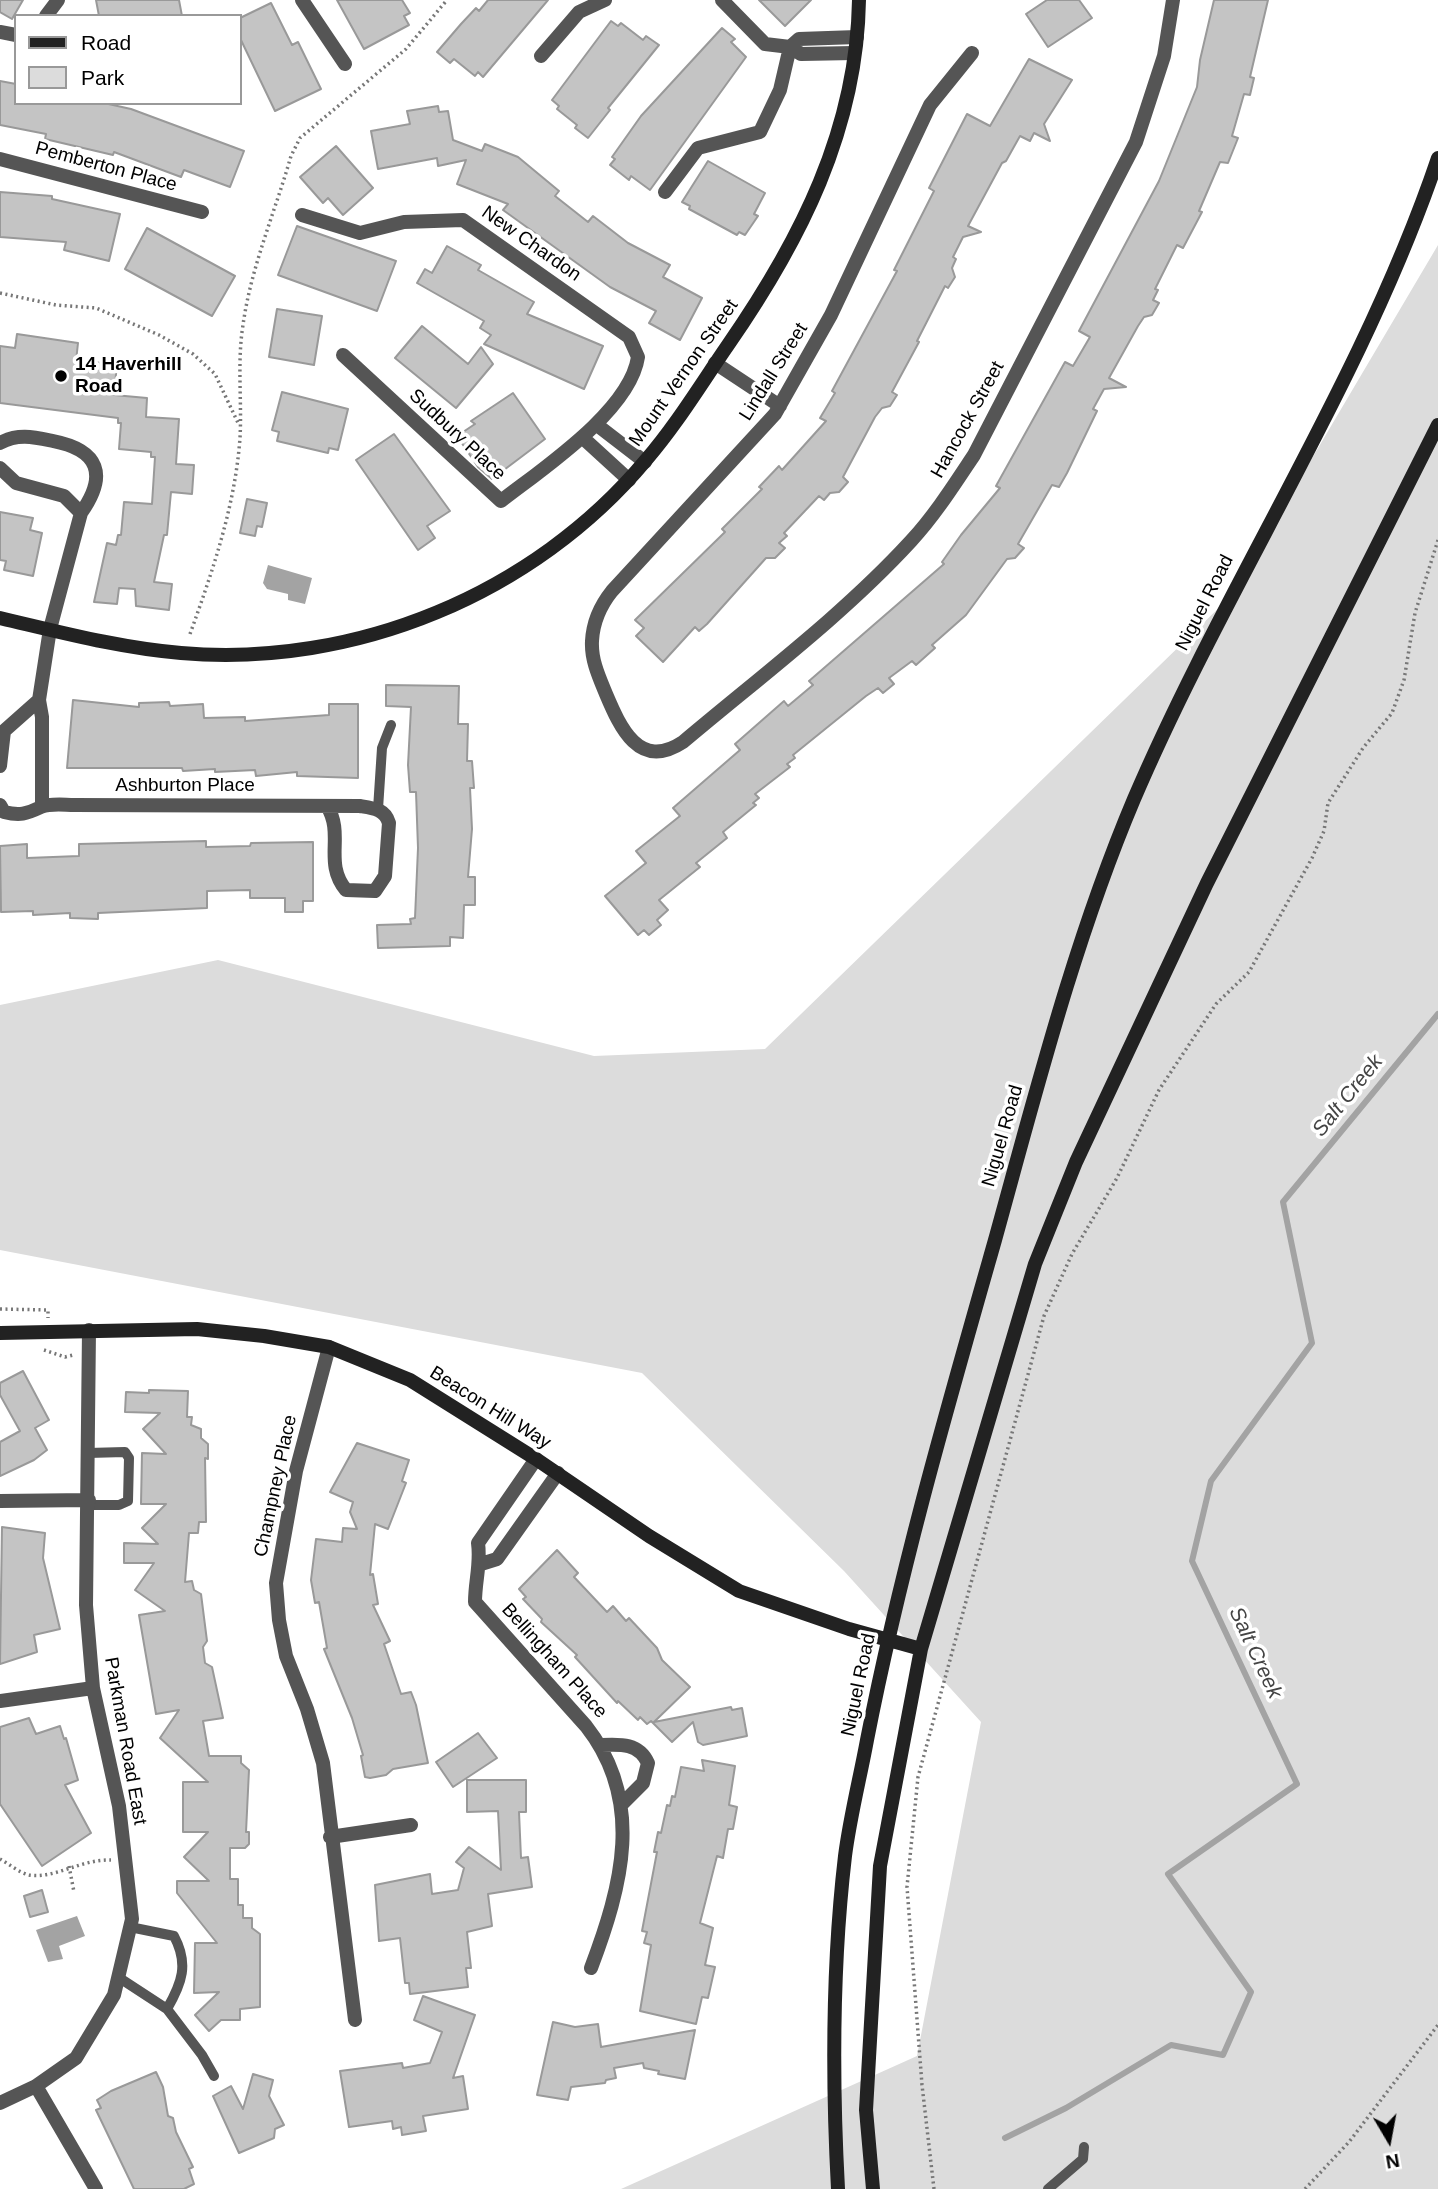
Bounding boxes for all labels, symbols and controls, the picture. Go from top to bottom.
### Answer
legend [14,14,242,105]
text: Road [81,31,131,54]
text: Park [81,66,124,89]
street label: Pemberton Place [33,137,179,197]
street label: New Chardon [477,201,585,287]
street label: Mount Vernon Street [625,295,743,451]
street label: Lindall Street [735,319,813,425]
place label: 14 Haverhill Road [75,354,182,398]
street label: Hancock Street [927,358,1009,482]
marker: 14 Haverhill Road [53,368,69,384]
street label: Sudbury Place [404,385,510,485]
street label: Niguel Road [1171,551,1239,655]
street label: Ashburton Place [115,775,255,797]
water label: Salt Creek [1307,1050,1389,1142]
street label: Niguel Road [978,1083,1028,1189]
street label: Beacon Hill Way [425,1362,555,1454]
street label: Champney Place [250,1413,302,1559]
street label: Bellingham Place [496,1599,612,1723]
water label: Salt Creek [1223,1603,1287,1703]
street label: Niguel Road [837,1631,881,1739]
street label: Parkman Road East [99,1655,151,1827]
north arrow [1354,2105,1424,2175]
text: N [1384,2150,1401,2173]

